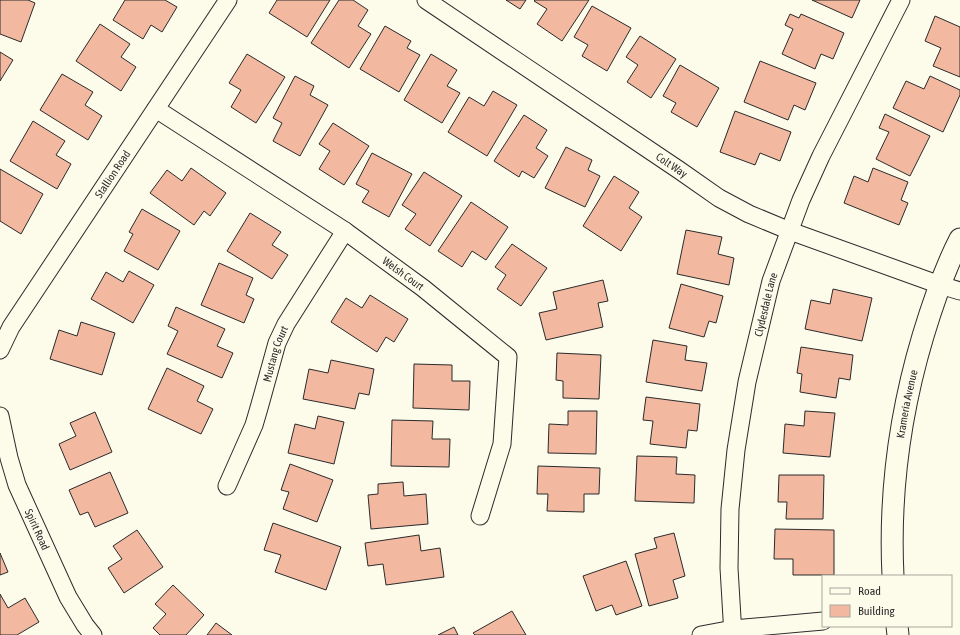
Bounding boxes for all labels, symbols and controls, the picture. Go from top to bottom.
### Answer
street label: Stallion Road [92,148,132,200]
street label: Colt Way [654,150,690,180]
street label: Welsh Court [380,254,426,293]
street label: Clydesdale Lane [752,271,780,338]
street label: Mustang Court [261,324,290,383]
street label: Krameria Avenue [894,369,920,439]
street label: Spirit Road [23,507,52,552]
legend [822,575,952,627]
text: Road [858,584,881,598]
text: Building [858,604,896,618]

